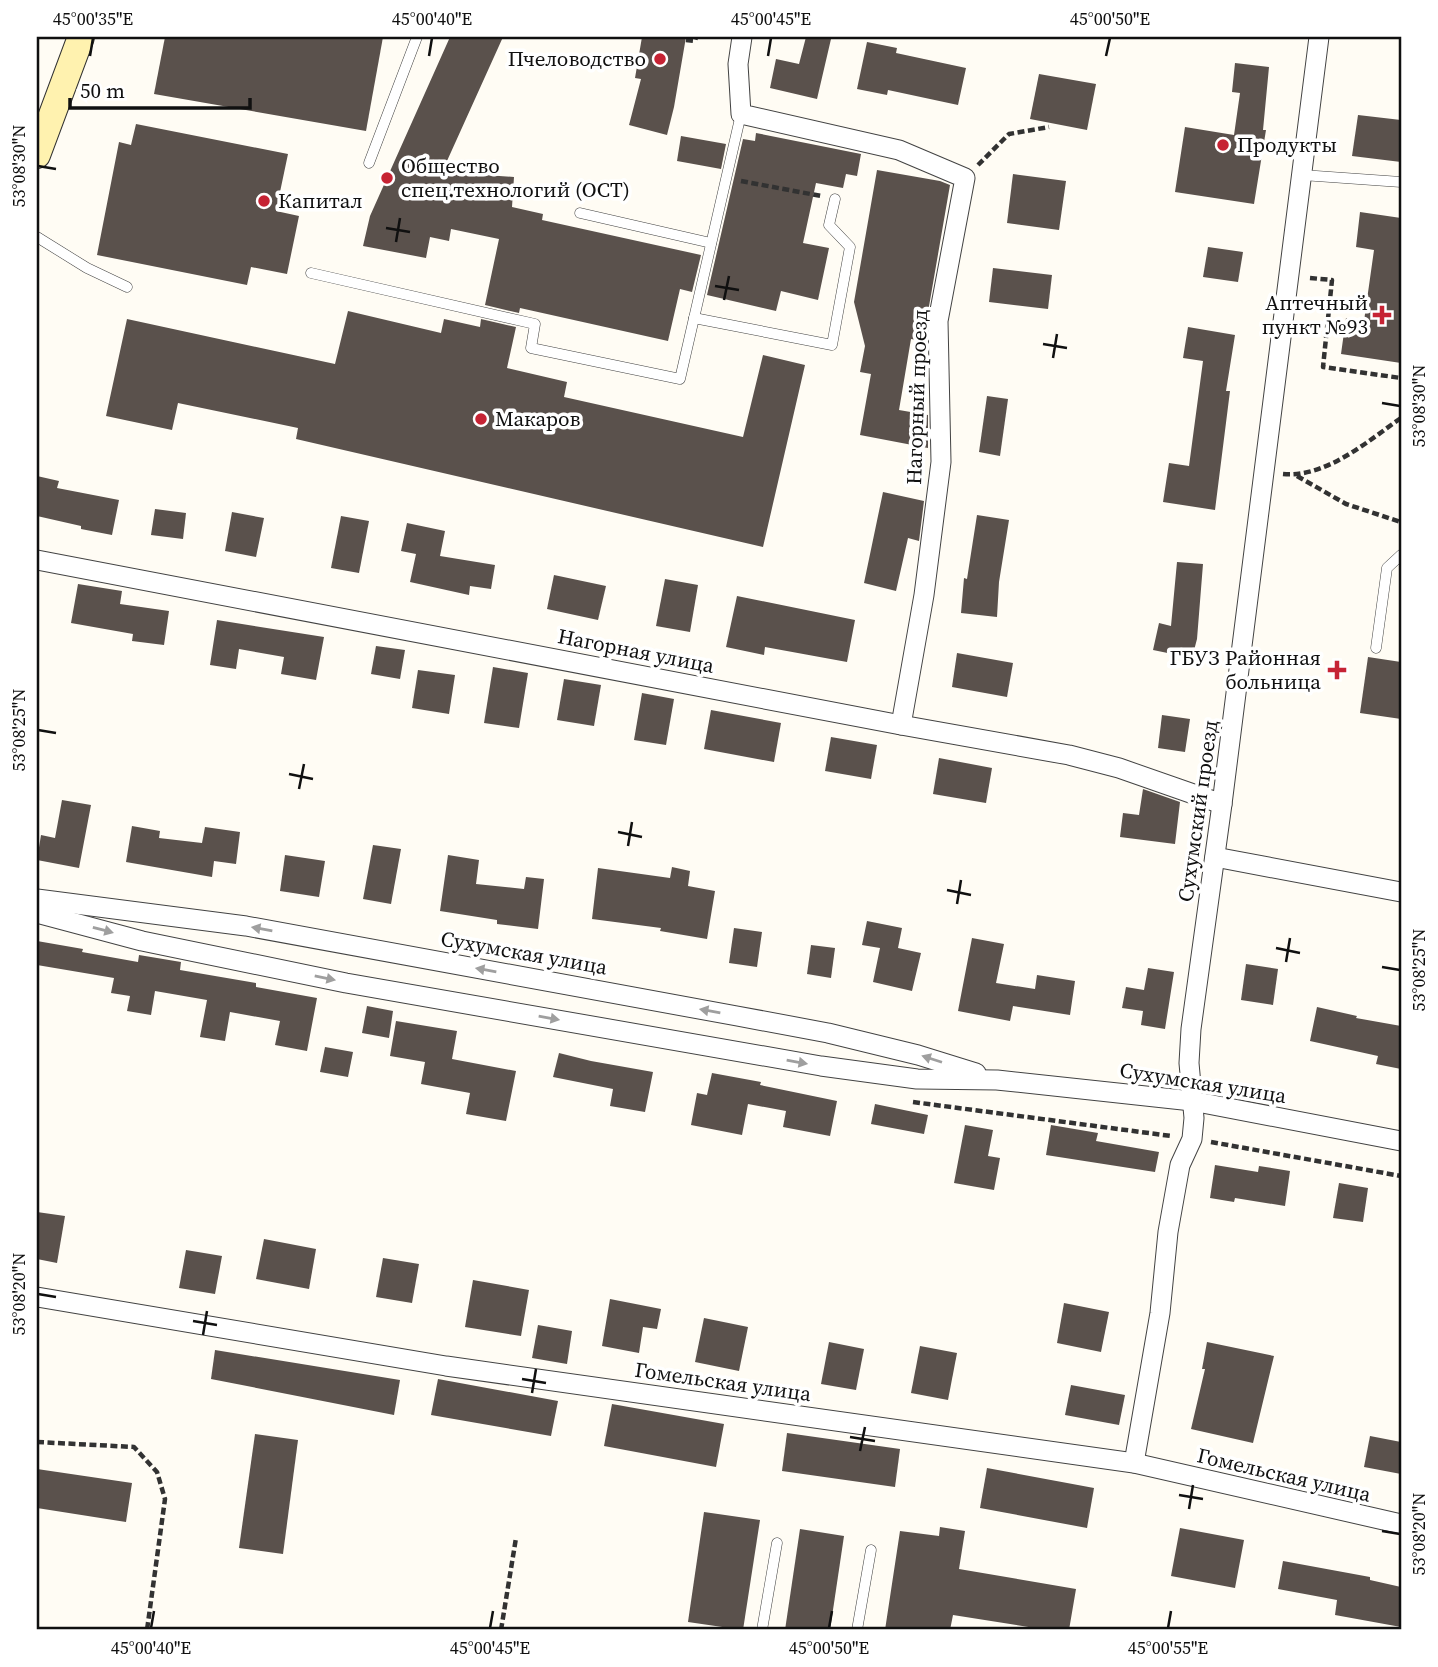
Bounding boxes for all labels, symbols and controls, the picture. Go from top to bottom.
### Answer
text: 45°00'35"E [53,6,133,31]
text: 45°00'40"E [392,6,472,31]
text: 45°00'45"E [731,6,811,31]
text: 45°00'50"E [1070,6,1150,31]
place label: Пчеловодство [508,44,646,73]
marker: Пчеловодство [652,51,668,67]
scale bar [70,66,250,110]
text: 50 m [80,76,125,105]
text: 53°08'30"N [6,125,31,207]
place label: Продукты [1237,130,1337,159]
marker: Продукты [1215,137,1231,153]
place label: Общество спец.технологий (ОСТ) [401,151,630,204]
marker: Общество спец.технологий (ОСТ) [379,170,395,186]
place label: Капитал [278,186,363,215]
marker: Капитал [256,193,272,209]
place label: Аптечный пункт №93 [1262,288,1368,341]
marker: Аптечный пункт №93 [1374,307,1390,323]
street label: Нагорный проезд [899,309,934,485]
text: 53°08'30"N [1406,365,1431,447]
place label: Макаров [495,404,580,433]
marker: Макаров [473,411,489,427]
street label: Нагорная улица [555,621,717,680]
place label: ГБУЗ Районная больница [1170,643,1321,696]
marker: ГБУЗ Районная больница [1327,660,1347,680]
text: 53°08'25"N [6,689,31,771]
street label: Сухумский проезд [1170,718,1225,904]
one-way arrow [251,923,273,934]
street label: Сухумская улица [439,924,610,981]
one-way arrow [92,925,114,936]
text: 53°08'25"N [1406,929,1431,1011]
one-way arrow [475,964,497,975]
one-way arrow [314,973,336,984]
one-way arrow [699,1005,721,1016]
one-way arrow [538,1013,560,1024]
one-way arrow [921,1053,942,1064]
street label: Сухумская улица [1118,1055,1289,1110]
one-way arrow [786,1057,808,1068]
text: 53°08'20"N [6,1253,31,1335]
street label: Гомельская улица [633,1355,813,1408]
street label: Гомельская улица [1194,1440,1374,1509]
text: 53°08'20"N [1406,1493,1431,1575]
text: 45°00'40"E [111,1635,191,1660]
text: 45°00'45"E [450,1635,530,1660]
text: 45°00'50"E [789,1635,869,1660]
text: 45°00'55"E [1128,1635,1208,1660]

